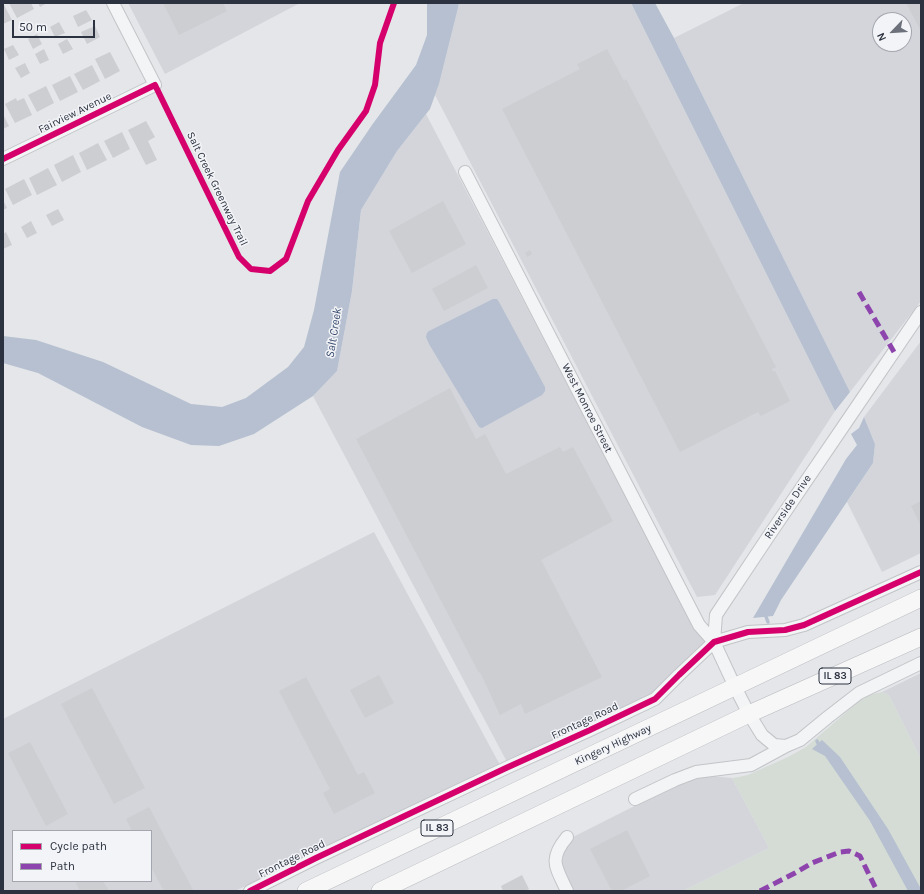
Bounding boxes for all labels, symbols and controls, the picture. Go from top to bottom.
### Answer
scale bar [14,12,97,38]
north arrow [872,12,912,52]
text: 50 m [19,20,47,34]
text: N [874,31,889,43]
street label: Fairview Avenue [36,90,114,136]
street label: Salt Creek Greenway Trail [184,130,250,248]
water label: Salt Creek [323,307,345,359]
street label: West Monroe Street [559,361,615,455]
street label: Riverside Drive [762,472,814,542]
road number: IL 83 [819,668,851,684]
street label: Frontage Road [549,700,621,742]
street label: Kingery Highway [573,722,653,768]
road number: IL 83 [421,820,453,836]
legend [12,830,152,882]
street label: Frontage Road [257,837,327,881]
text: Cycle path [50,839,107,853]
text: Path [50,859,75,873]

